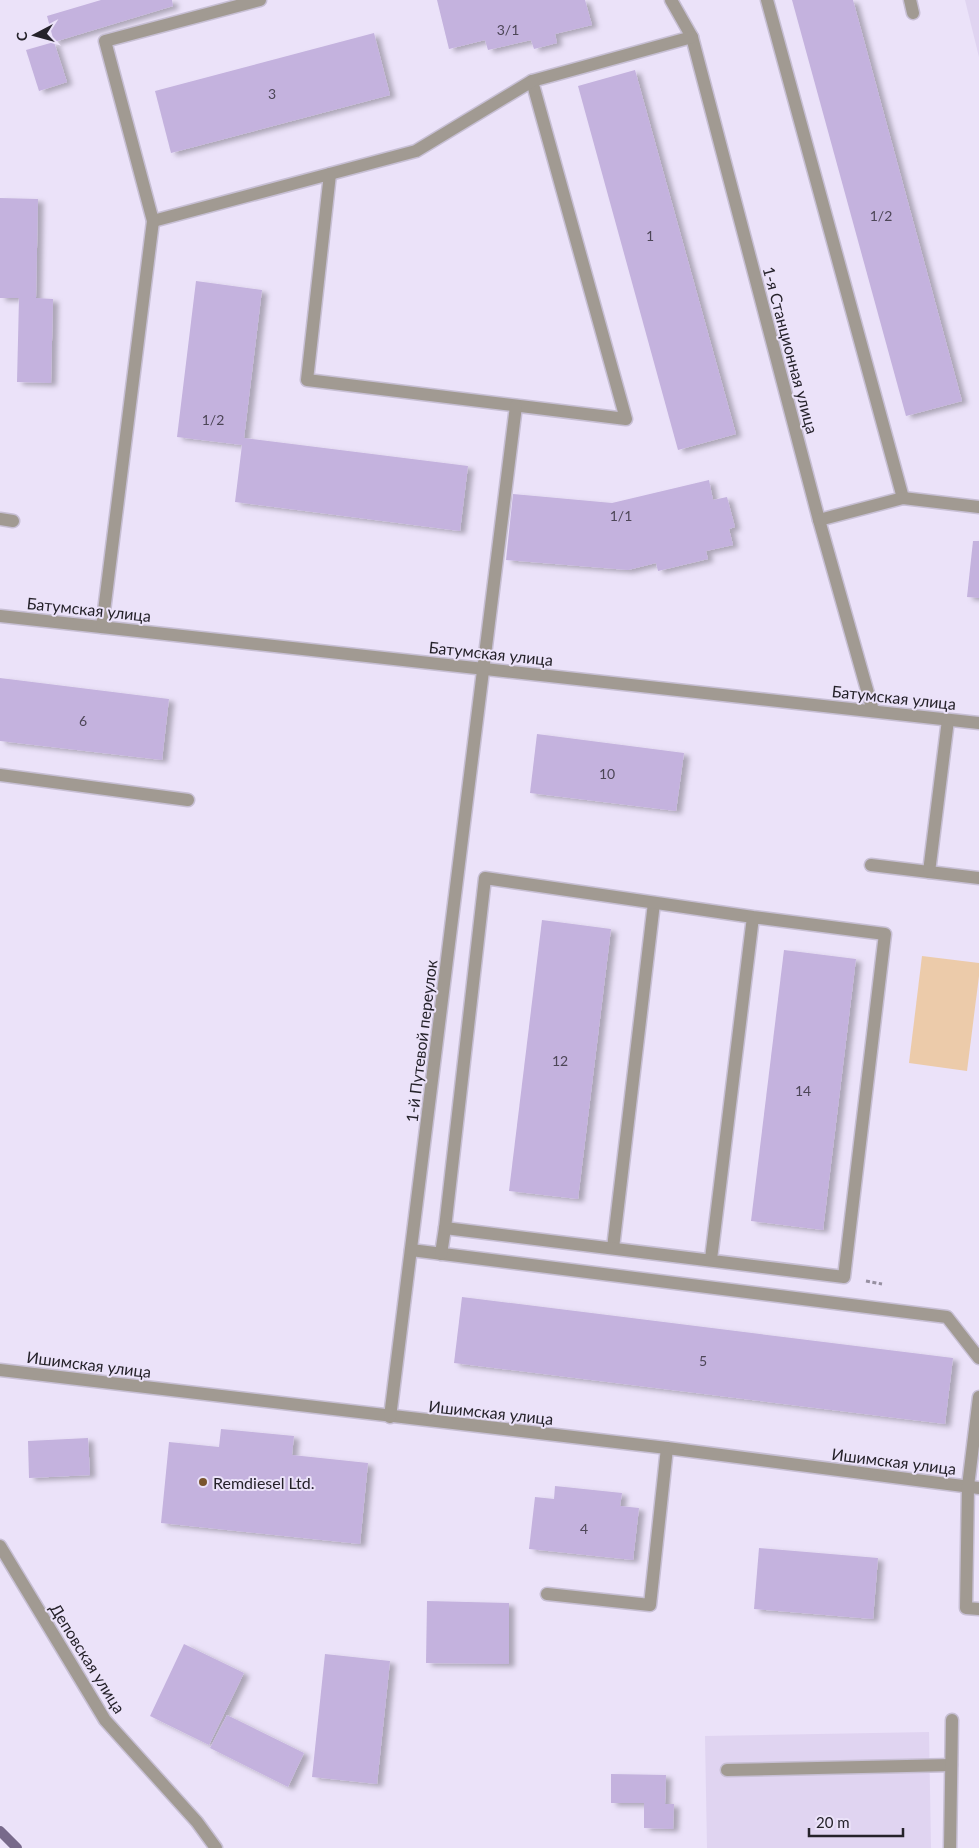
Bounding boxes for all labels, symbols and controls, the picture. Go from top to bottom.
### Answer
north arrow [10,10,60,60]
house number: 3/1 [497,21,519,38]
text: С [13,30,31,42]
house number: 3 [268,85,276,102]
house number: 1/2 [870,207,892,224]
house number: 1 [646,227,654,244]
street label: 1-я Станционная улица [760,264,822,436]
house number: 1/2 [202,411,224,428]
house number: 1/1 [610,507,632,524]
street label: Батумская улица [26,593,152,625]
street label: Батумская улица [428,637,554,669]
street label: Батумская улица [831,681,957,713]
house number: 6 [79,712,87,729]
house number: 10 [599,765,615,782]
street label: 1-й Путевой переулок [402,958,440,1123]
house number: 12 [552,1052,568,1069]
house number: 14 [795,1082,811,1099]
street label: Ишимская улица [26,1347,152,1381]
house number: 5 [699,1352,707,1369]
street label: Ишимская улица [428,1396,554,1428]
street label: Ишимская улица [831,1444,957,1478]
place label: Remdiesel Ltd. [213,1473,315,1492]
marker: Remdiesel Ltd. [197,1476,209,1488]
house number: 4 [580,1520,588,1537]
street label: Деповская улица [47,1599,129,1717]
scale bar [809,1806,903,1838]
text: 20 m [816,1813,850,1831]

